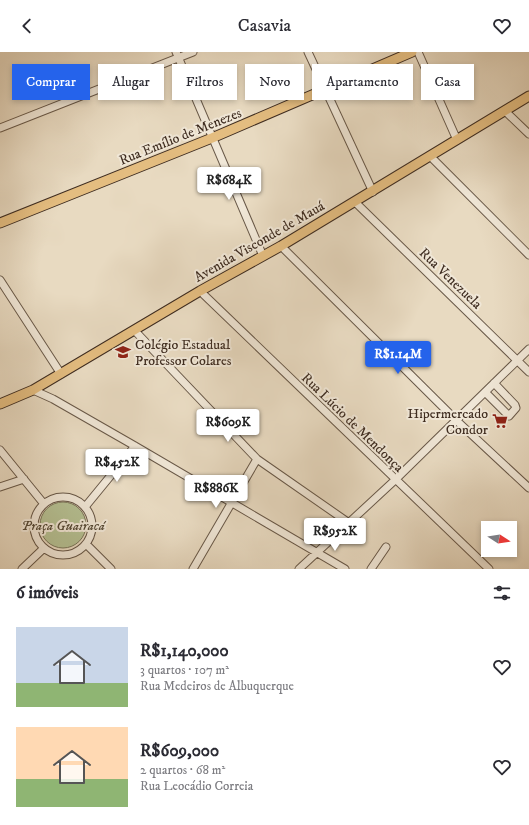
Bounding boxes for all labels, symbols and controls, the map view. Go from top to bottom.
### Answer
icon: back [16,15,38,37]
text: Casavia [238,15,291,37]
icon: heart [491,15,513,37]
chip: Comprar [12,64,90,100]
chip: Alugar [98,64,164,100]
chip: Filtros [172,64,237,100]
chip: Novo [245,64,304,100]
chip: Apartamento [312,64,413,100]
chip: Casa [421,64,474,100]
street label: Rua Emílio de Menezes [117,104,245,170]
pin: R$684K [196,167,262,201]
text: R$684K [206,172,252,188]
street label: Avenida Visconde de Mauá [191,197,328,287]
street label: Rua Venezuela [415,244,486,313]
place label: Colégio Estadual Professor Colares [135,336,232,370]
pin: R$1.14M [361,341,435,375]
school or university icon: Colégio Estadual Professor Colares [114,343,132,361]
text: R$1.14M [374,346,422,362]
street label: Rua Lúcio de Mendonça [297,369,407,476]
place label: Hipermercado Condor [407,405,489,439]
pin: R$609K [195,409,261,443]
supermarket icon: Hipermercado Condor [491,412,509,430]
text: R$609K [205,414,251,430]
pin: R$452K [84,449,150,483]
text: R$452K [94,454,140,470]
pin: R$886K [183,475,249,509]
text: R$886K [194,480,238,496]
park label: Praça Guairacá [21,517,107,535]
pin: R$952K [302,518,368,552]
north arrow [481,521,517,557]
map controls [481,521,517,557]
text: R$952K [313,523,357,539]
text: 6 imóveis [16,582,78,604]
icon: filters [491,582,513,604]
text: R$1,140,000 [140,640,229,662]
icon: home [48,643,96,691]
icon: heart [491,656,513,678]
text: 3 quartos · 107 m² [140,662,229,678]
text: Rua Medeiros de Albuquerque [140,678,294,694]
text: R$609,000 [140,740,219,762]
icon: home [48,743,96,791]
icon: heart [491,756,513,778]
text: 2 quartos · 68 m² [140,762,225,778]
text: Rua Leocádio Correia [140,778,253,794]

